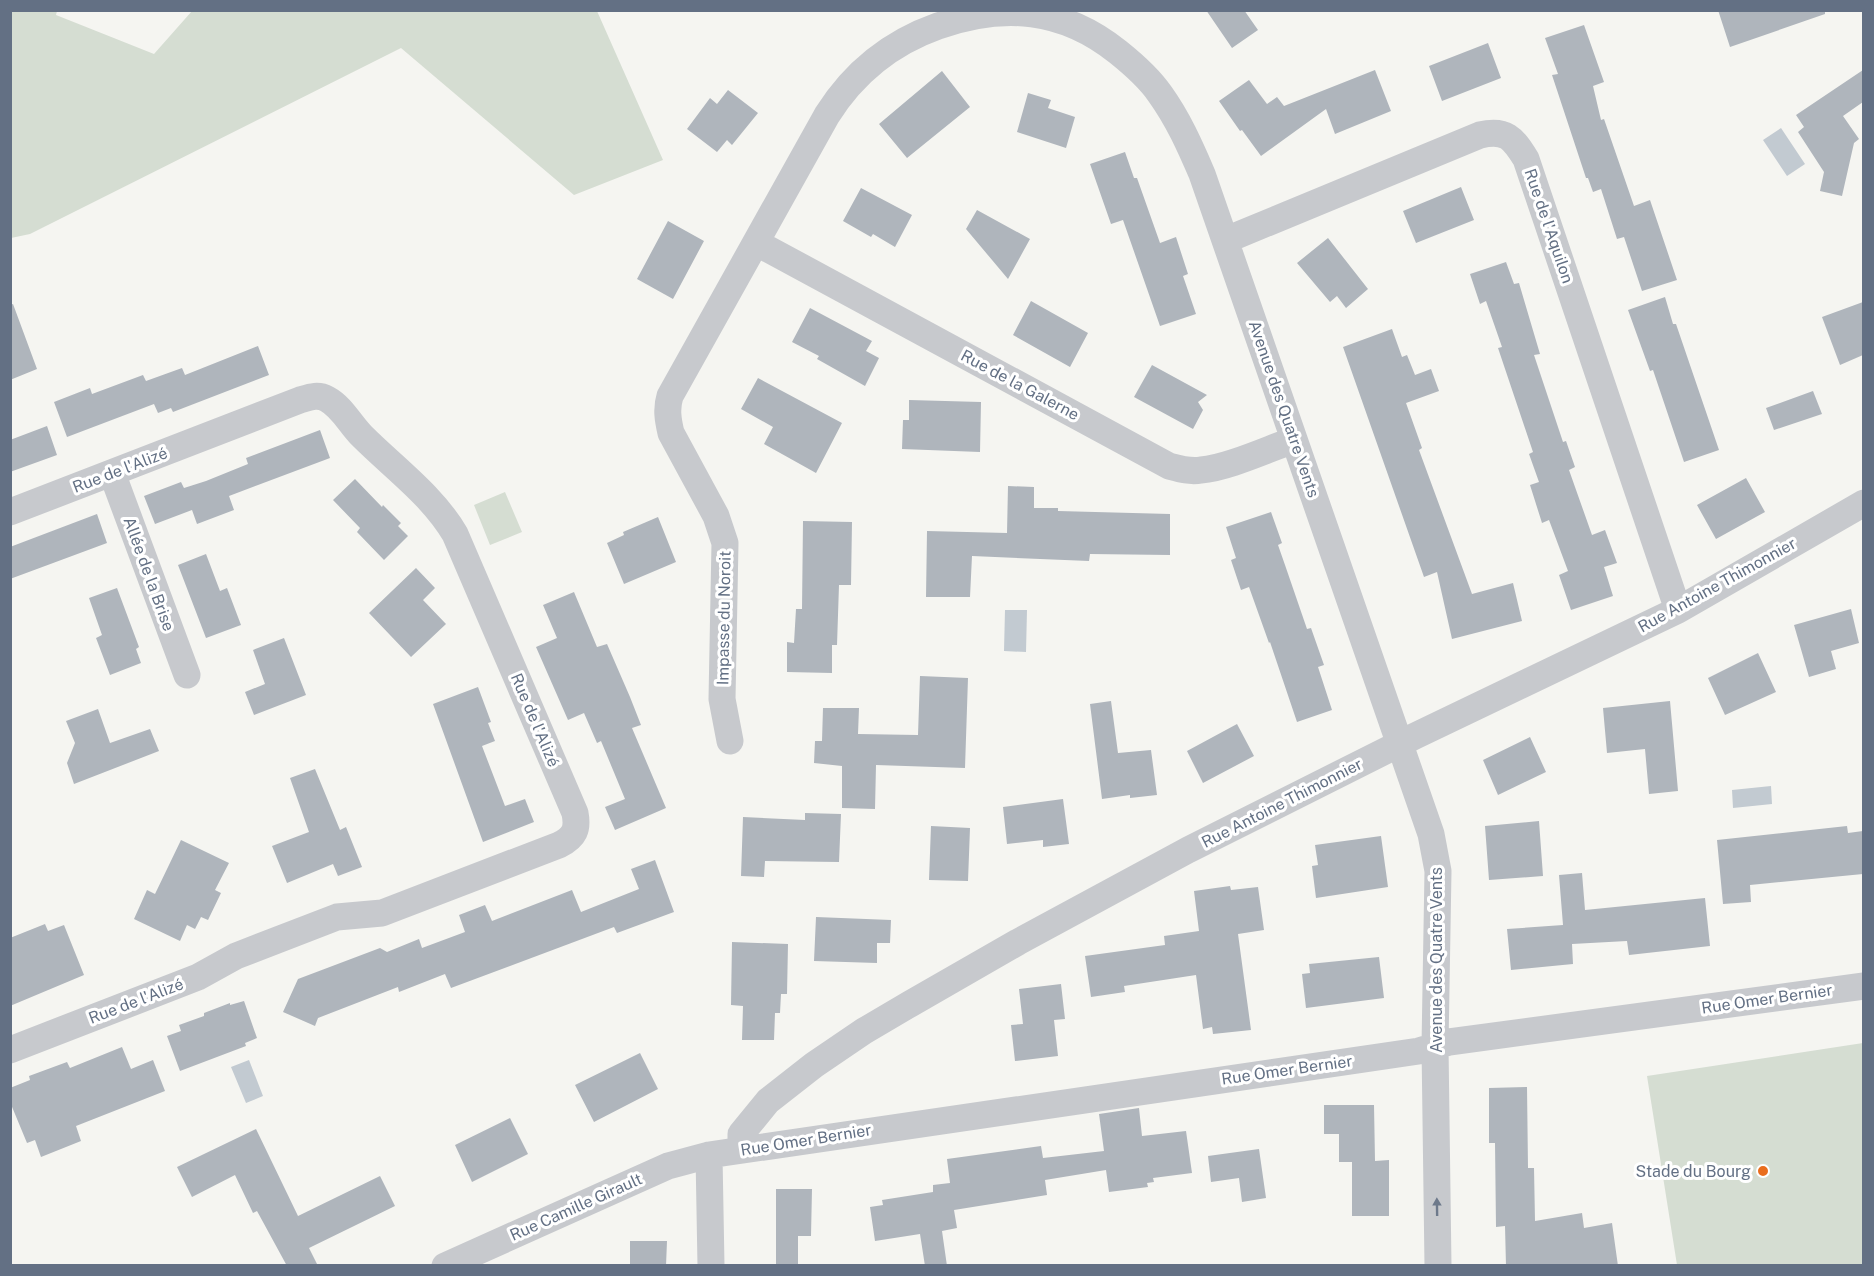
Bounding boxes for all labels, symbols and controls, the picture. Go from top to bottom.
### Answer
street label: Rue de l'Aquilon [1520,166,1578,286]
street label: Avenue des Quatre Vents [1245,318,1323,500]
street label: Rue de la Galerne [958,346,1082,424]
street label: Rue de l'Alizé [70,443,170,497]
street label: Allée de la Brise [120,514,178,634]
street label: Rue Antoine Thimonnier [1635,534,1799,636]
street label: Impasse du Noroit [713,551,735,685]
street label: Rue de l'Alizé [507,670,563,770]
street label: Rue Antoine Thimonnier [1199,754,1365,852]
street label: Avenue des Quatre Vents [1427,867,1446,1053]
street label: Rue de l'Alizé [86,974,186,1028]
street label: Rue Omer Bernier [1700,980,1834,1018]
street label: Rue Omer Bernier [1220,1051,1354,1089]
street label: Rue Omer Bernier [739,1120,873,1160]
place label: Stade du Bourg [1636,1162,1751,1181]
marker: Stade du Bourg [1756,1164,1770,1178]
street label: Rue Camille Girault [507,1169,645,1245]
one-way arrow [1432,1198,1442,1217]

